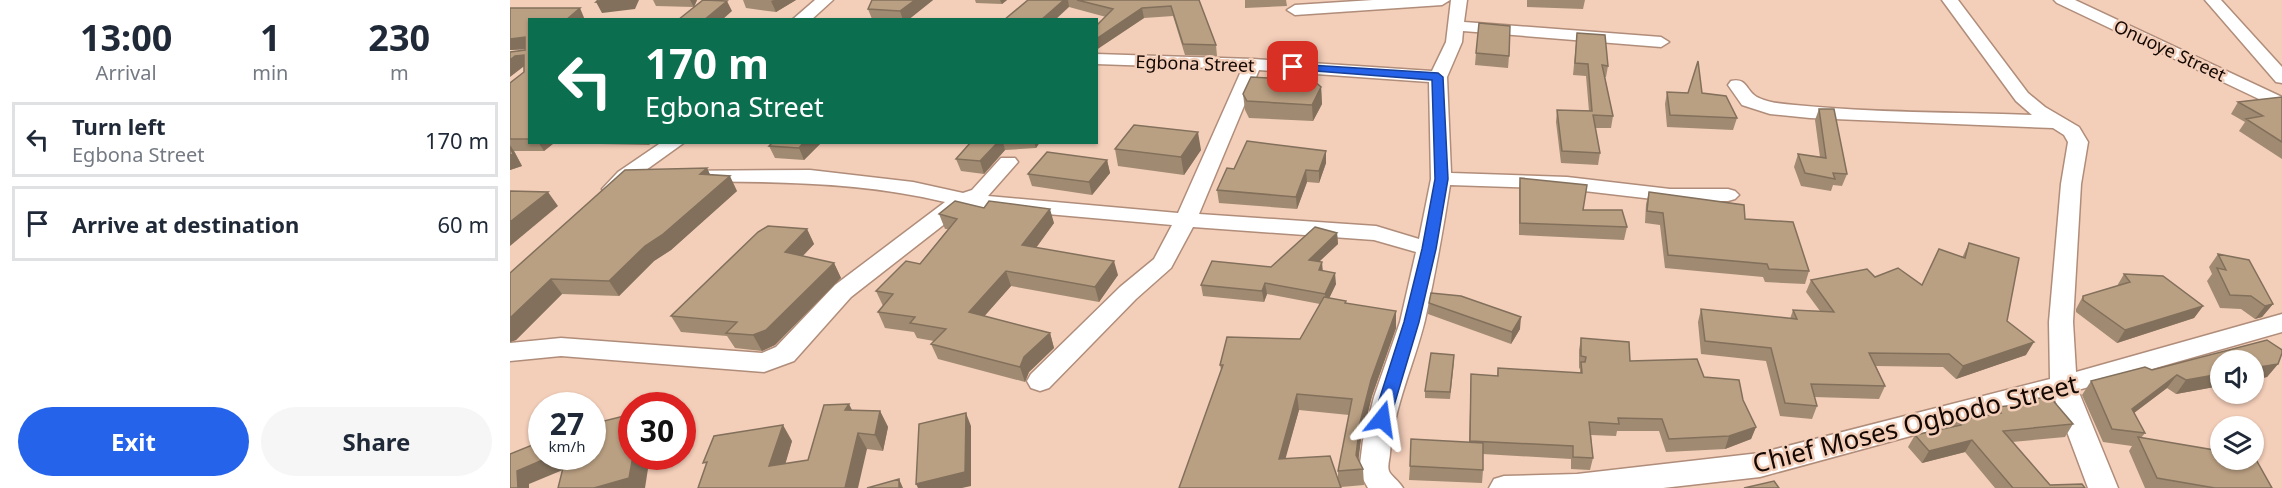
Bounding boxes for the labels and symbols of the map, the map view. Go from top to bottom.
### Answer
street label: Onuoye Street [2110,14,2230,87]
pin [1267,41,1318,92]
street label: Egbona Street [1135,49,1255,77]
street label: Chief Moses Ogbodo Street [1748,365,2082,481]
position arrow [1350,387,1414,451]
speed limit sign: 30 [618,392,696,470]

